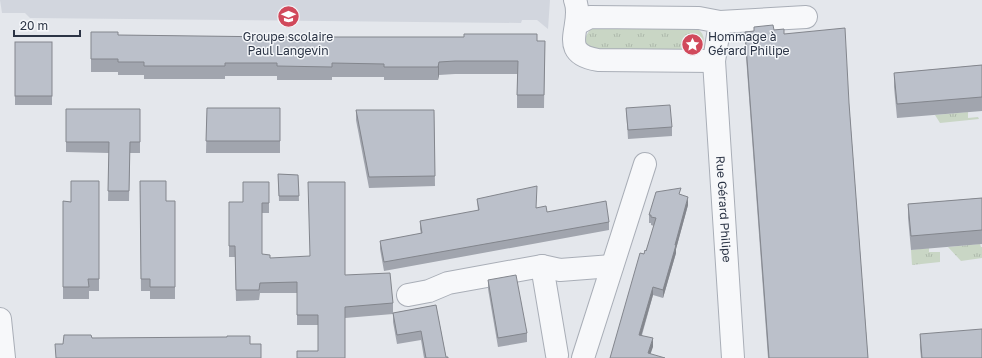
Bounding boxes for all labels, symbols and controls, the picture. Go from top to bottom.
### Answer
school or university icon: Groupe scolaire Paul Langevin [275,3,301,29]
scale bar [14,12,80,38]
text: 20 m [20,18,48,33]
place label: Groupe scolaire Paul Langevin [243,29,333,58]
place label: Hommage à Gérard Philipe [708,29,790,58]
place icon: Hommage à Gérard Philipe [679,31,705,57]
street label: Rue Gérard Philipe [713,155,735,263]

